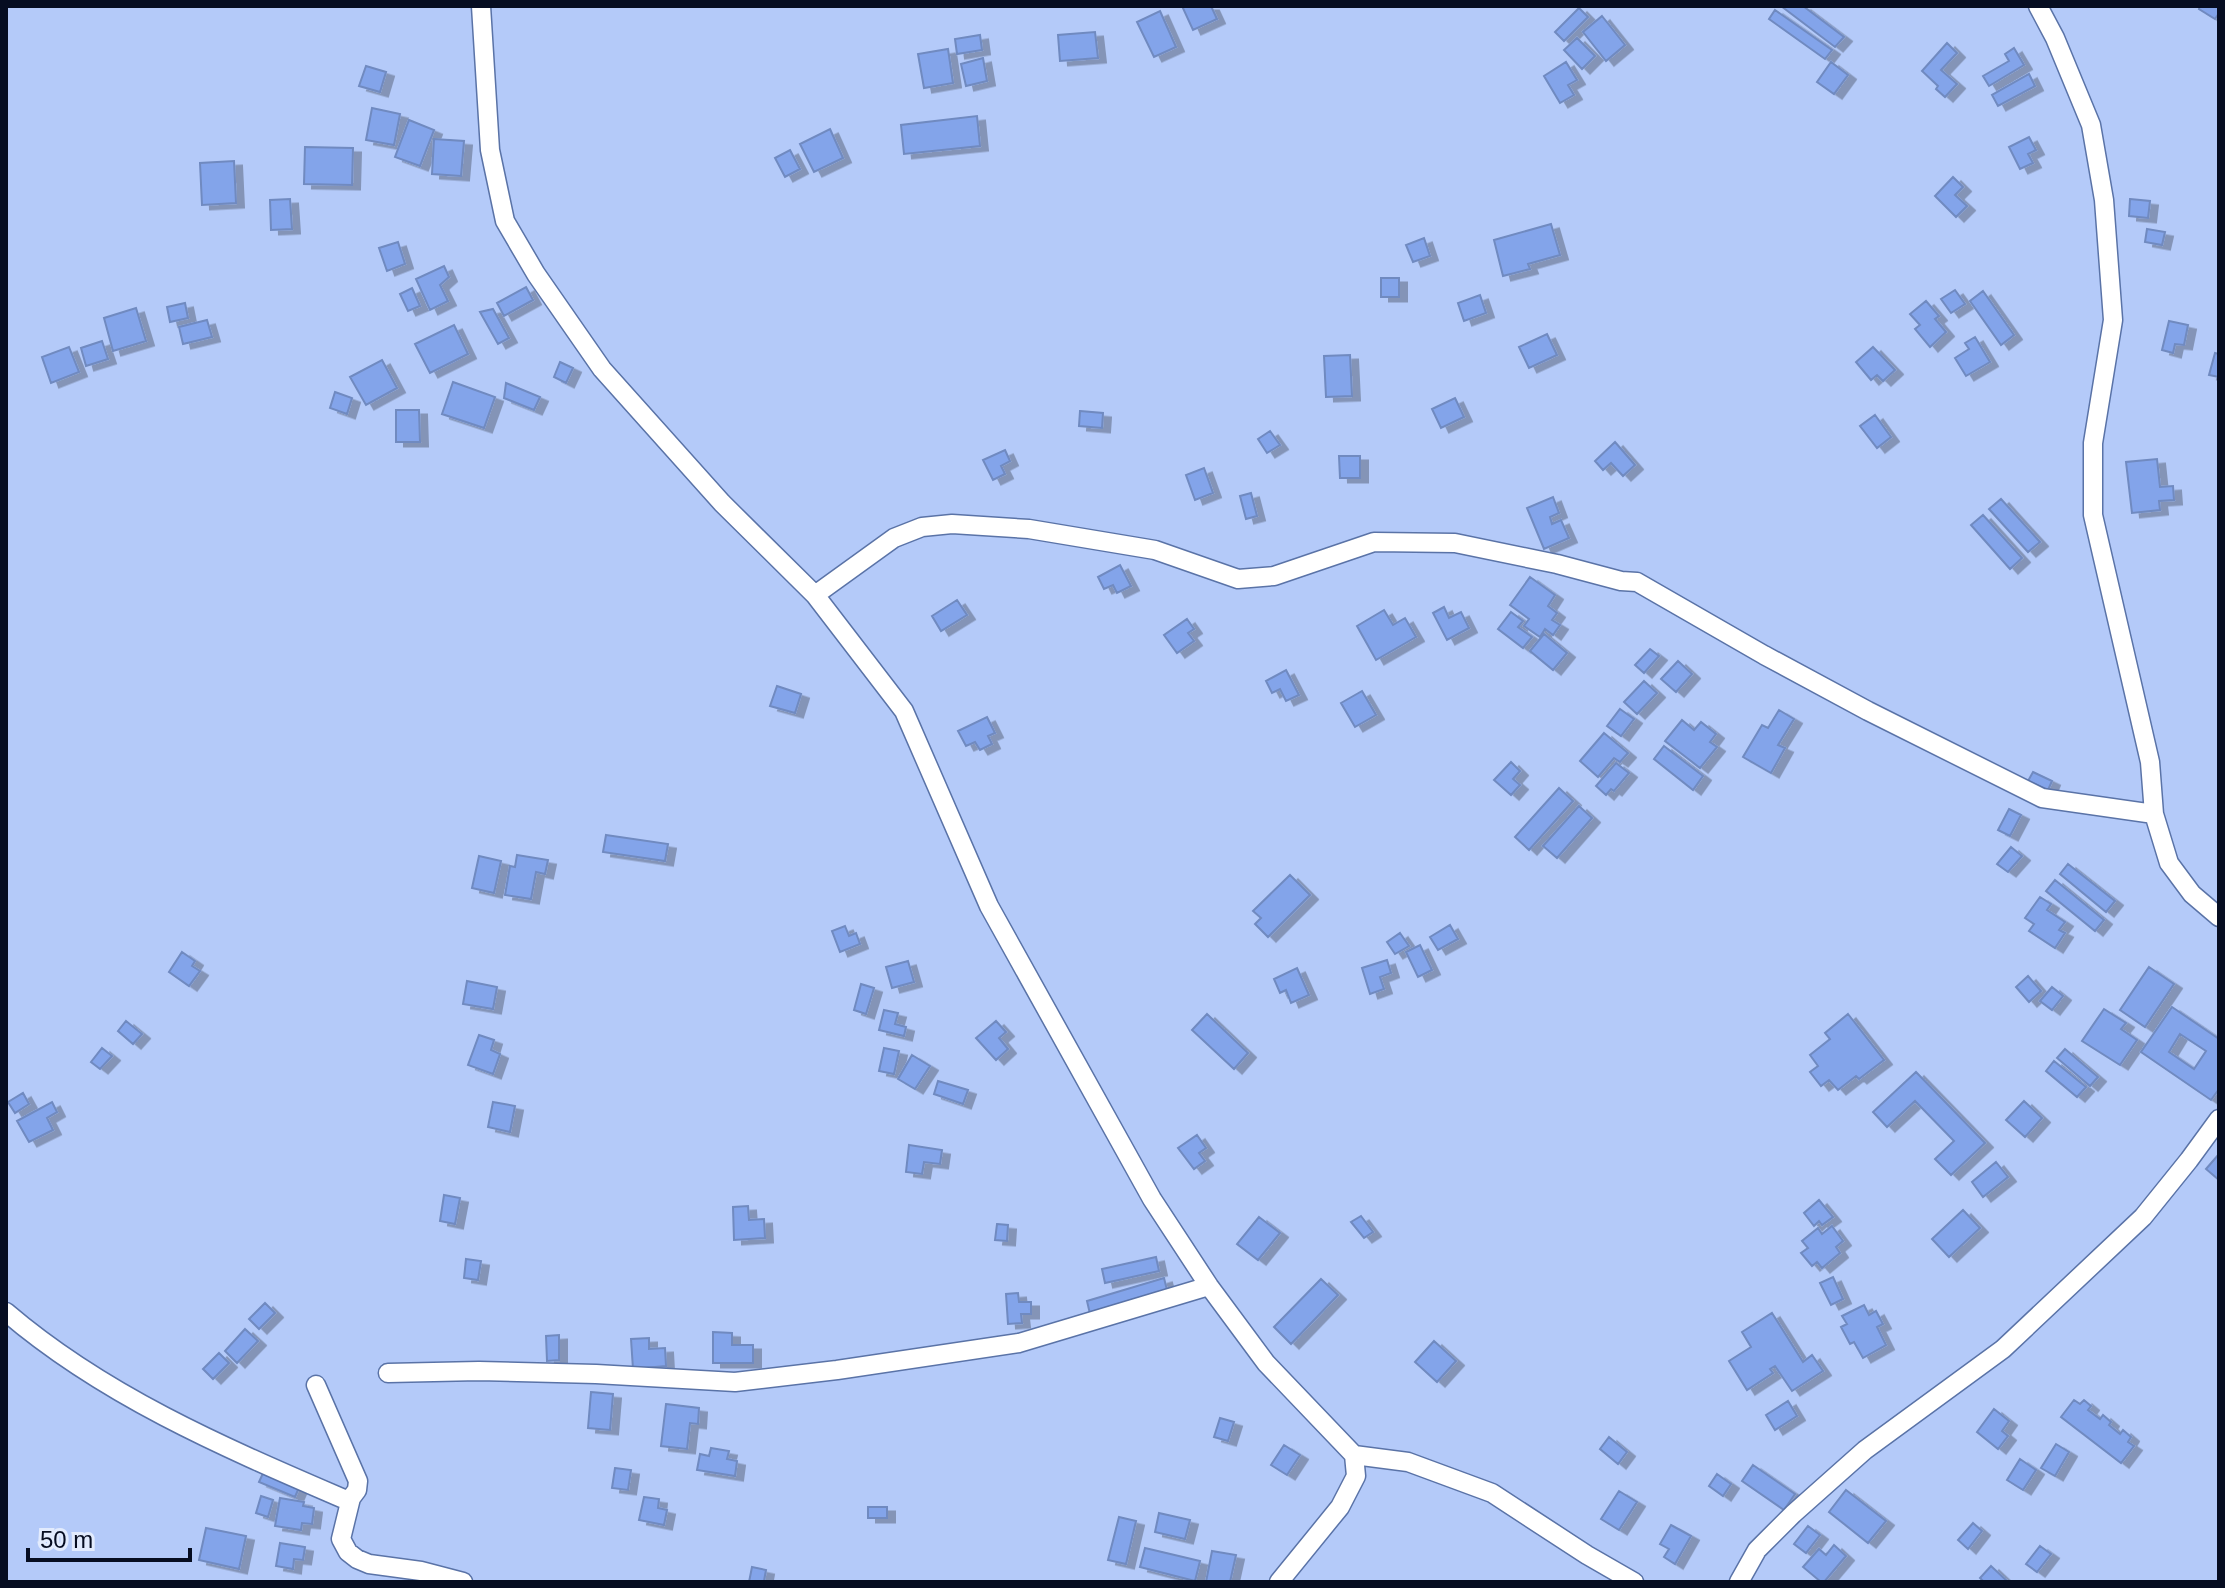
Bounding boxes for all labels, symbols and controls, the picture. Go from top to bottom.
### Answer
scale bar [28,1512,190,1562]
text: 50 m [40,1526,93,1553]

